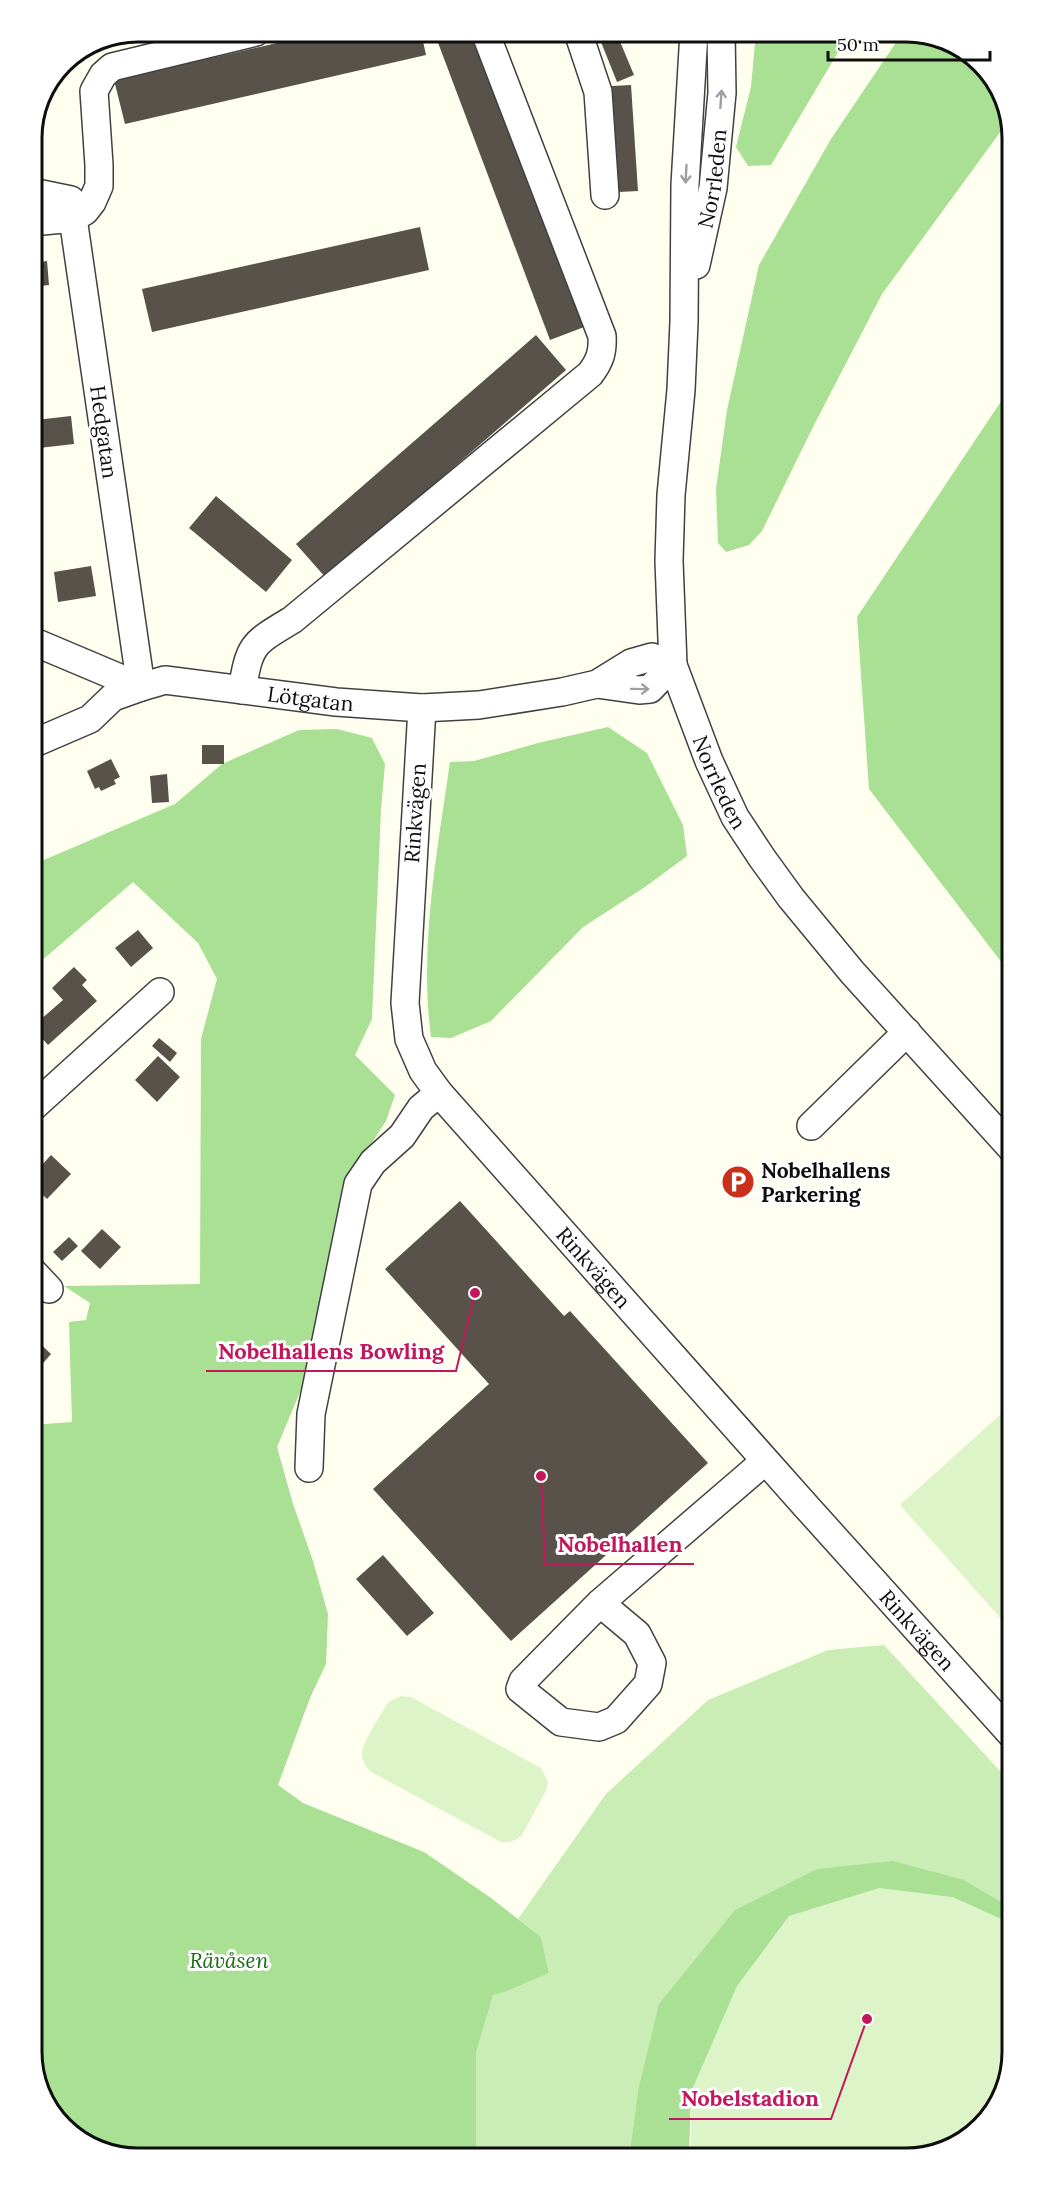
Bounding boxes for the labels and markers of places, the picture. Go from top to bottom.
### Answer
place label: Nobelhallens Parkering [761,1157,890,1208]
parking icon: Nobelhallens Parkering [720,1164,756,1200]
callout: Nobelhallens Bowling [206,1331,456,1371]
callout: Nobelhallen [545,1524,694,1564]
callout: Nobelstadion [669,2079,831,2119]

